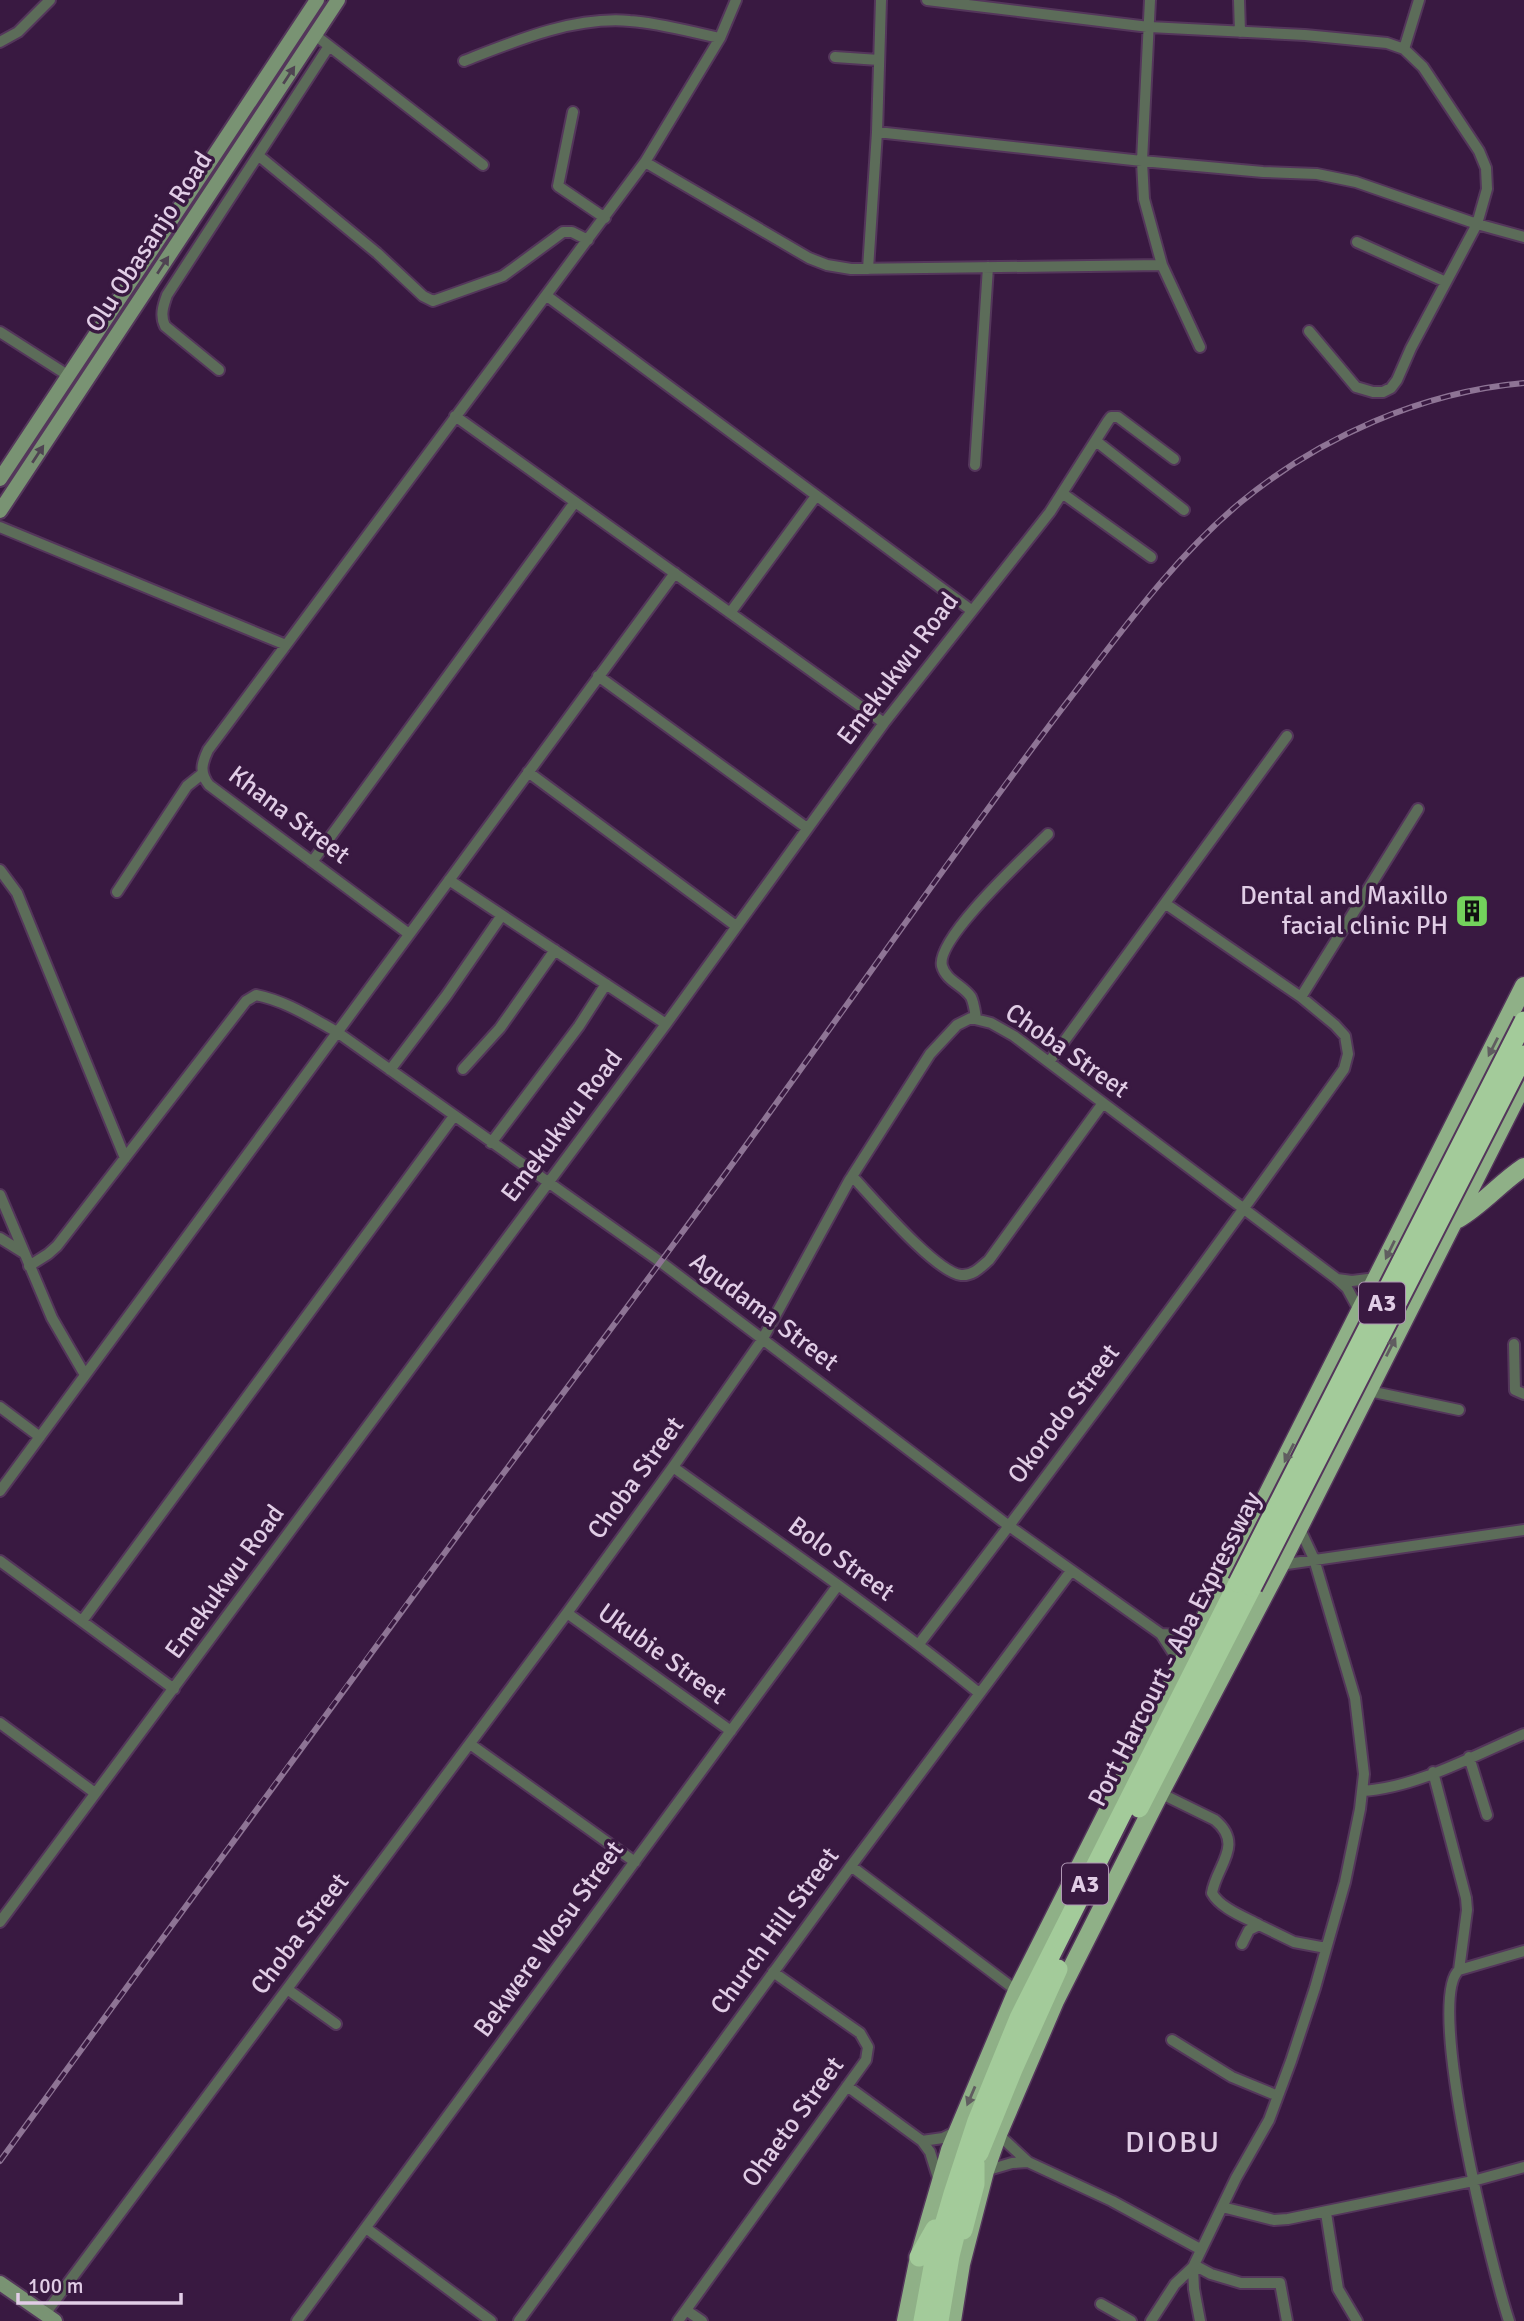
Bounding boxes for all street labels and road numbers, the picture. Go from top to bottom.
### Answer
street label: Olu Obasanjo Road [79,146,219,338]
street label: Emekukwu Road [830,586,966,752]
street label: Khana Street [222,759,356,871]
street label: Choba Street [999,997,1135,1105]
street label: Emekukwu Road [494,1043,630,1209]
street label: Agudama Street [683,1246,845,1378]
road number: A3 [1359,1282,1405,1324]
street label: Okorodo Street [1001,1338,1127,1490]
street label: Choba Street [581,1410,691,1546]
street label: Port Harcourt - Aba Expressway [1081,1486,1269,1812]
street label: Emekukwu Road [158,1499,292,1665]
street label: Bolo Street [782,1510,900,1608]
street label: Ukubie Street [591,1597,733,1711]
street label: Bekwere Wosu Street [467,1835,631,2043]
street label: Church Hill Street [704,1841,846,2021]
road number: A3 [1062,1864,1108,1905]
street label: Choba Street [244,1867,356,2001]
street label: Ohaeto Street [735,2051,851,2193]

